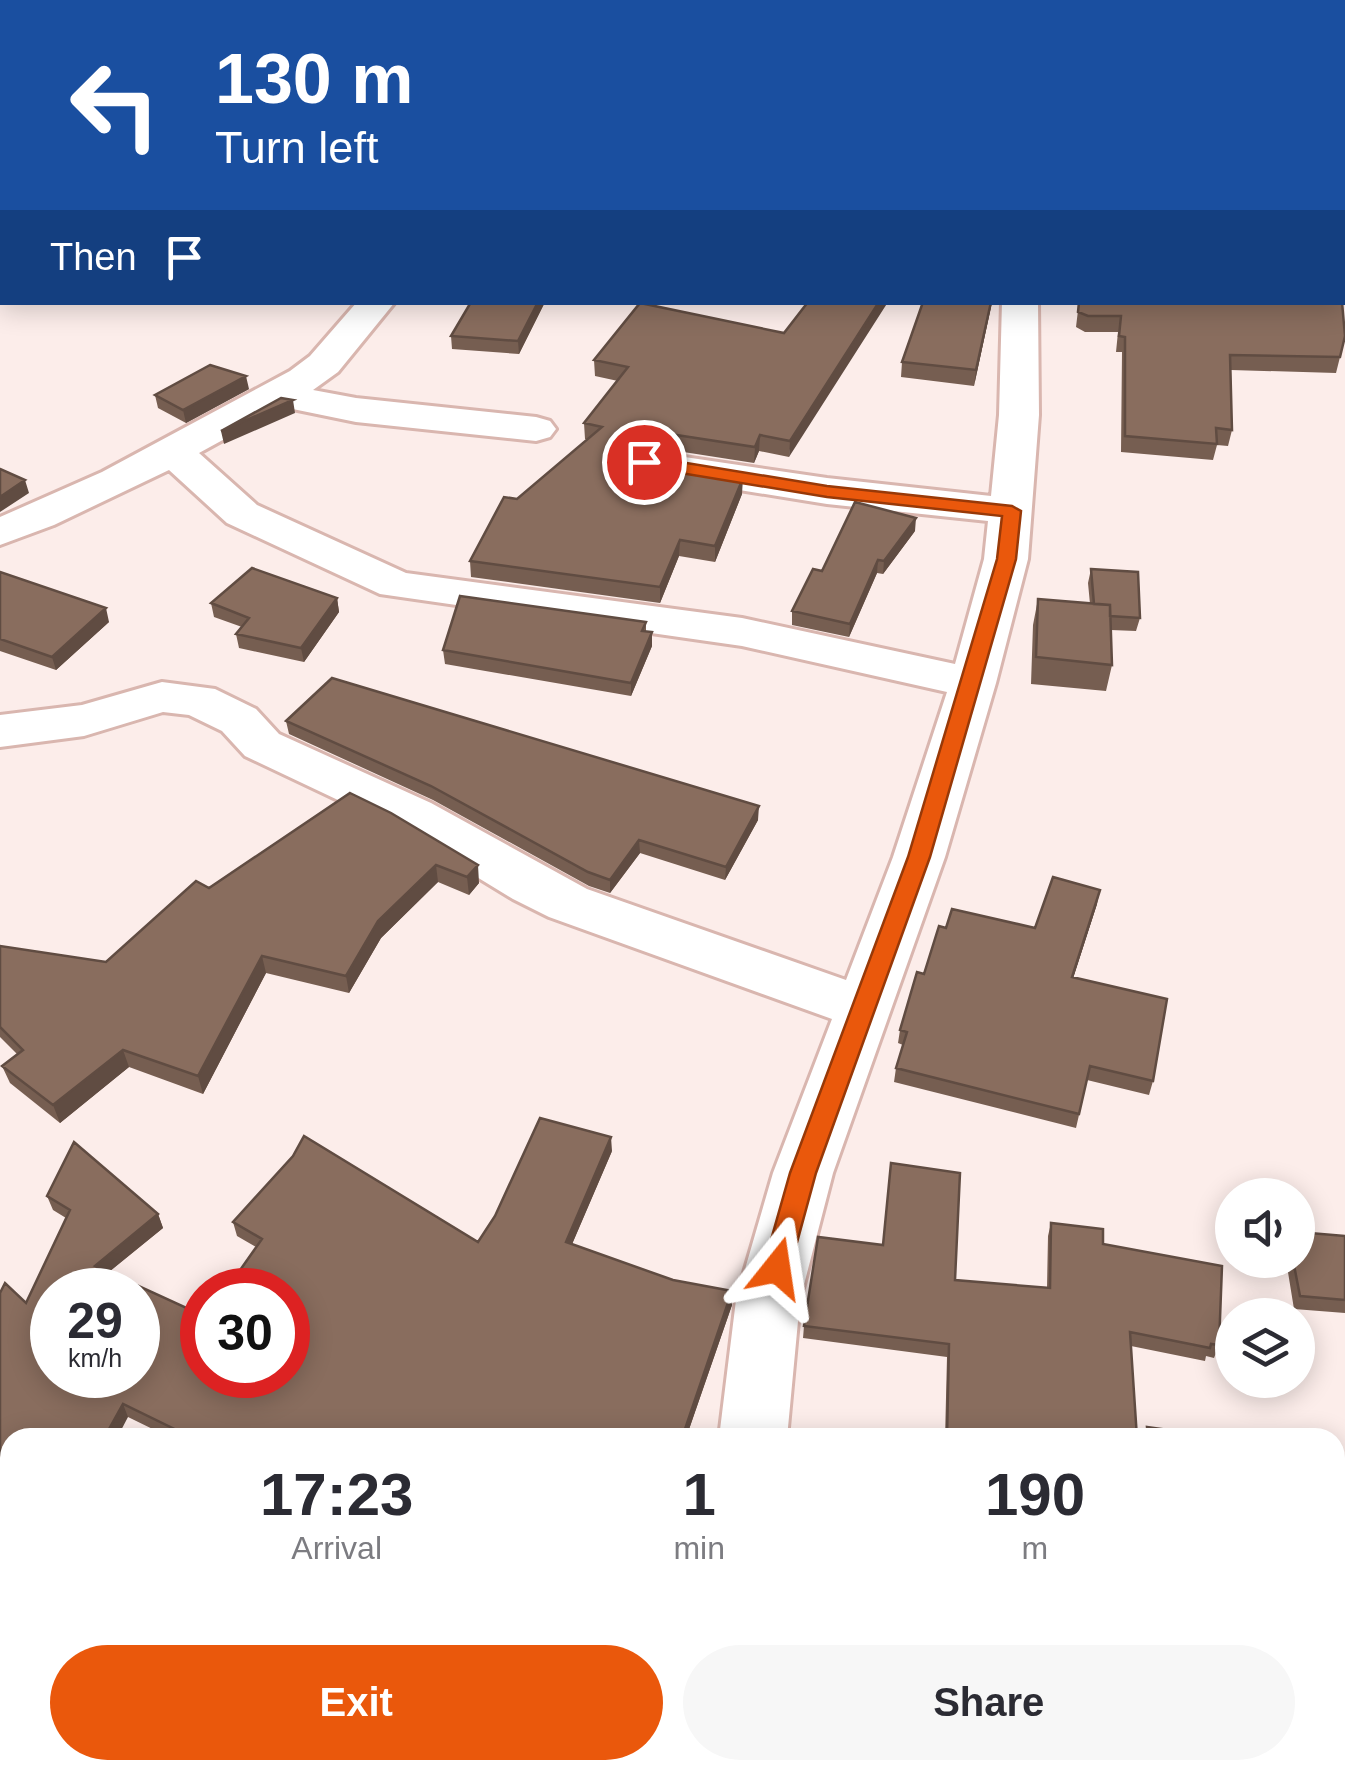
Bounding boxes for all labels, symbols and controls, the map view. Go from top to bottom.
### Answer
icon: left [50,40,180,170]
text: 130 m [215,40,413,118]
text: Turn left [215,122,378,173]
icon: arrive [157,230,212,285]
text: Then [50,236,137,278]
pin [602,420,687,505]
icon: arrive [617,435,672,490]
map controls [1215,1178,1315,1398]
button: sound [1215,1178,1315,1278]
position arrow [725,1216,829,1320]
speed limit sign: 30 [180,1268,310,1398]
text: 29 [67,1293,123,1349]
button: layers [1215,1298,1315,1398]
text: km/h [68,1344,122,1372]
text: 17:23 [260,1461,413,1528]
text: 1 [682,1461,716,1528]
text: 190 [985,1461,1085,1528]
text: Arrival [291,1530,382,1566]
text: min [673,1530,725,1566]
text: m [1022,1530,1048,1566]
button: Exit [50,1645,663,1760]
button: Share [683,1645,1295,1760]

